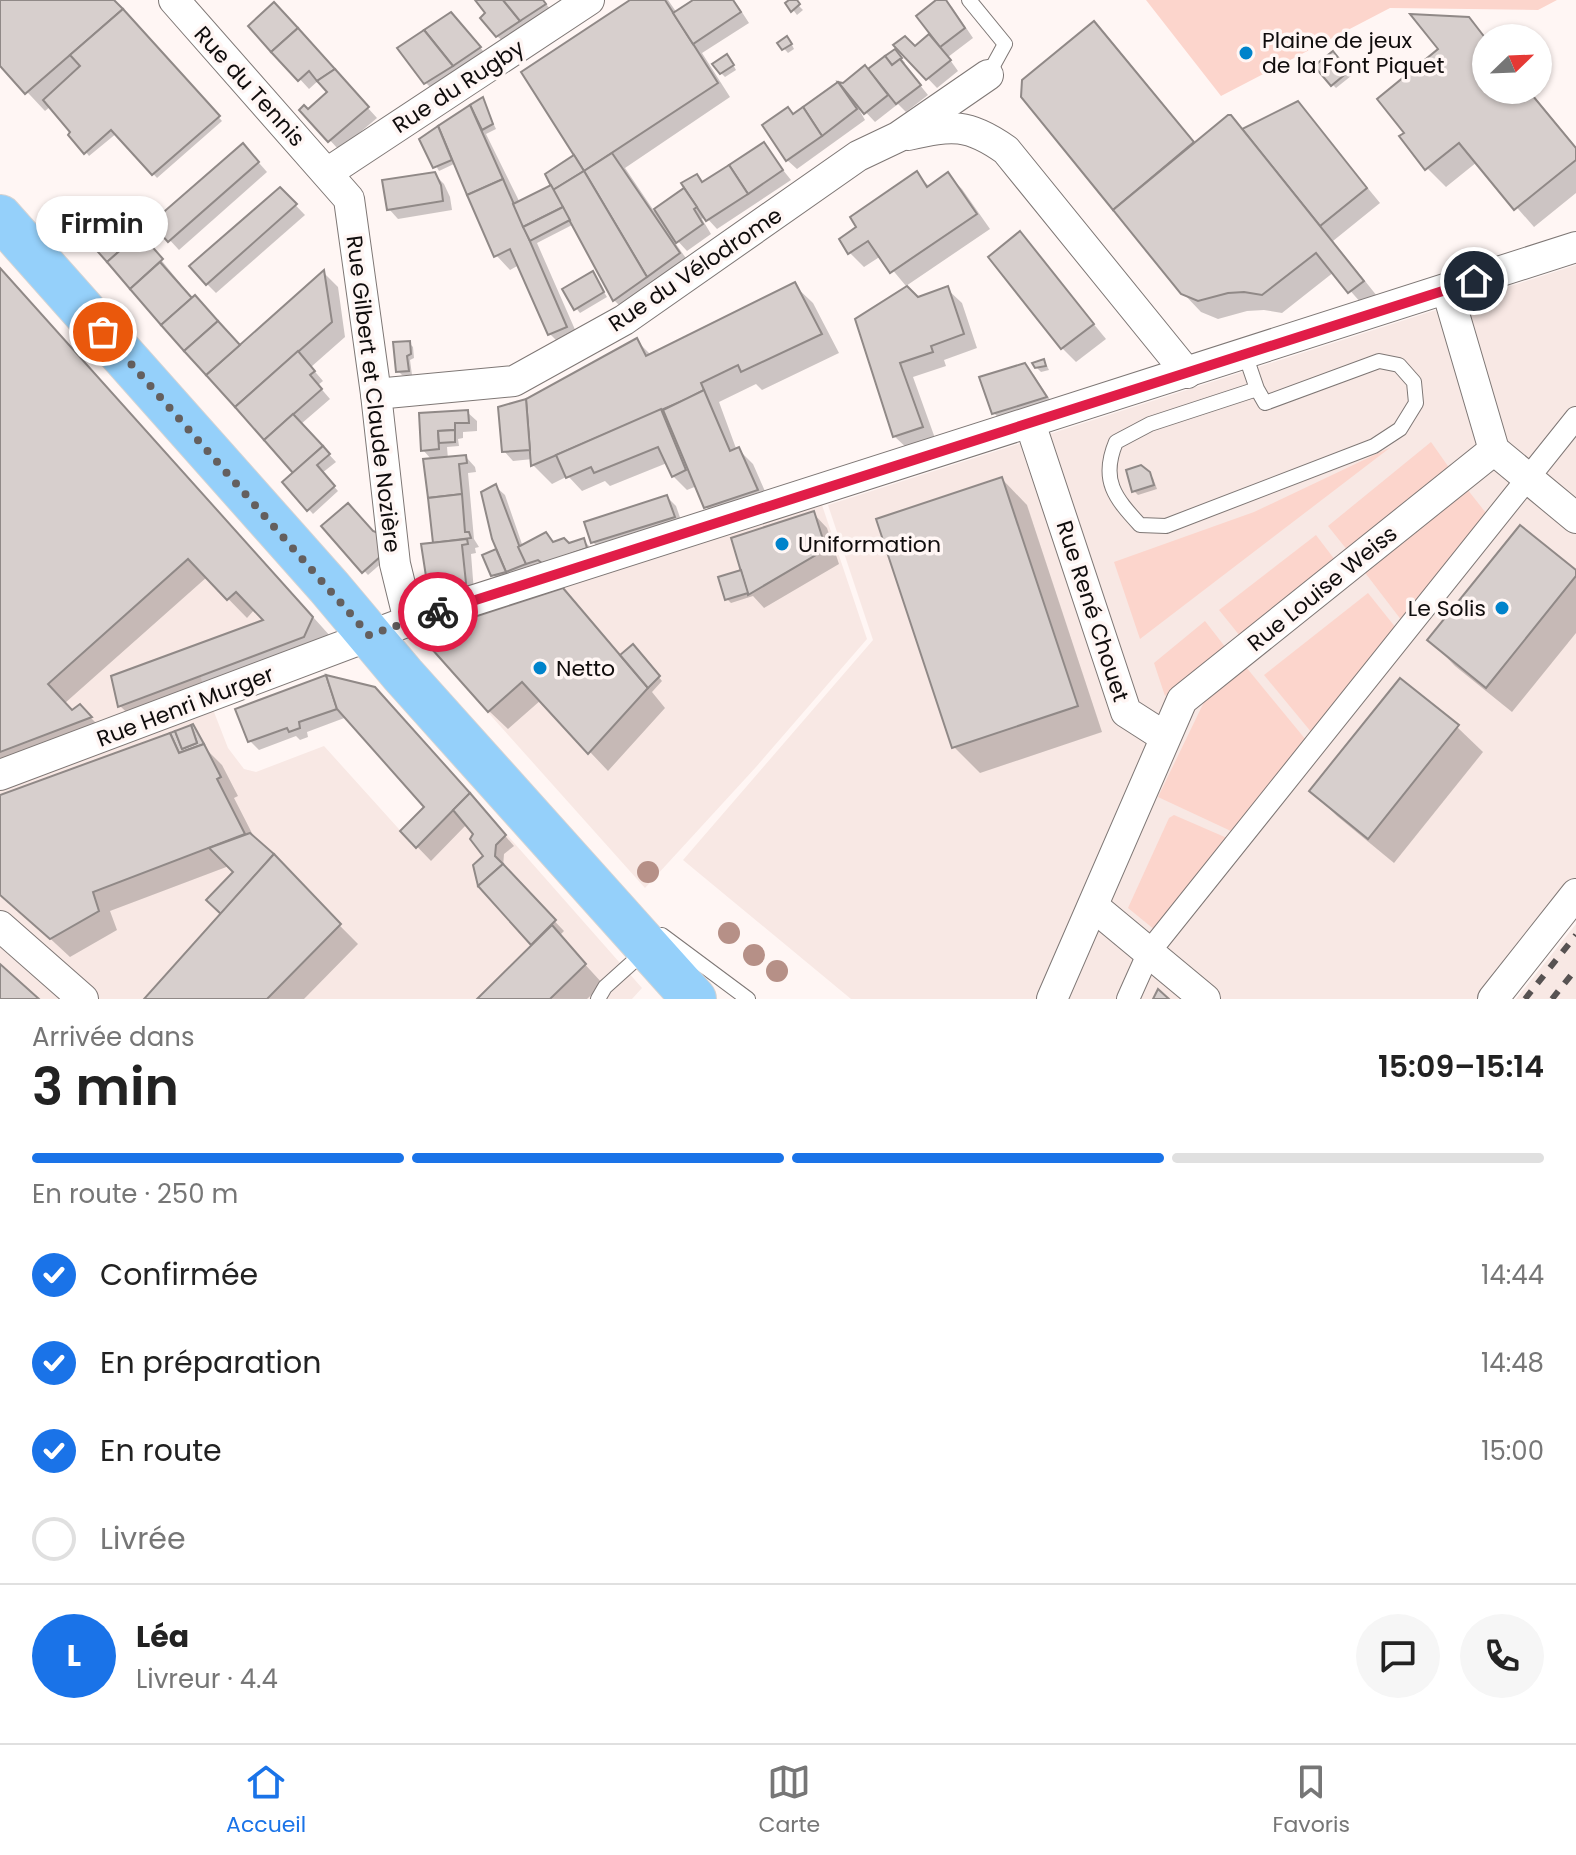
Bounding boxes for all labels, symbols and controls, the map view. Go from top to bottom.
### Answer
street label: Rue du Tennis [187,19,312,153]
north arrow [1472,24,1552,104]
map controls [1472,24,1552,104]
place label: Plaine de jeux de la Font Piquet [1262,25,1444,81]
street label: Rue du Rugby [386,32,531,141]
marker: Plaine de jeux de la Font Piquet [1237,44,1255,62]
callout: Firmin [37,196,169,252]
street label: Rue du Vélodrome [602,200,788,339]
text: Firmin [60,206,144,242]
street label: Rue Gilbert et Claude Nozière [339,234,408,554]
pin [1440,247,1508,315]
icon: home [1452,259,1496,303]
pin [69,298,137,366]
icon: bag [81,310,125,354]
street label: Rue René Chouet [1049,517,1136,706]
street label: Rue Louise Weiss [1241,518,1404,659]
place label: Uniformation [798,529,941,560]
marker: Uniformation [773,535,791,553]
courier [398,572,478,652]
icon: bike [416,590,460,634]
place label: Le Solis [1408,593,1486,624]
marker: Le Solis [1493,599,1511,617]
place label: Netto [556,653,615,684]
street label: Rue Henri Murger [92,658,278,755]
marker: Netto [531,659,549,677]
text: Arrivée dans [32,1019,194,1055]
text: 15:09–15:14 [1378,1045,1544,1088]
text: 3 min [32,1050,179,1123]
text: En route · 250 m [32,1176,238,1212]
icon: check [32,1253,76,1297]
text: Confirmée [100,1253,258,1296]
text: 14:44 [1481,1257,1544,1293]
icon: check [32,1341,76,1385]
text: En préparation [100,1341,321,1384]
text: 14:48 [1481,1345,1544,1381]
icon: check [32,1429,76,1473]
text: En route [100,1429,222,1472]
text: 15:00 [1481,1433,1544,1469]
text: Livrée [100,1517,186,1560]
button: chat [1356,1614,1440,1698]
button: phone [1460,1614,1544,1698]
text: Léa [136,1615,189,1658]
text: L [67,1634,81,1677]
text: Livreur · 4.4 [136,1661,278,1697]
tab: Accueil [226,1760,306,1841]
tab: Carte [758,1760,820,1841]
tab: Favoris [1272,1760,1350,1841]

